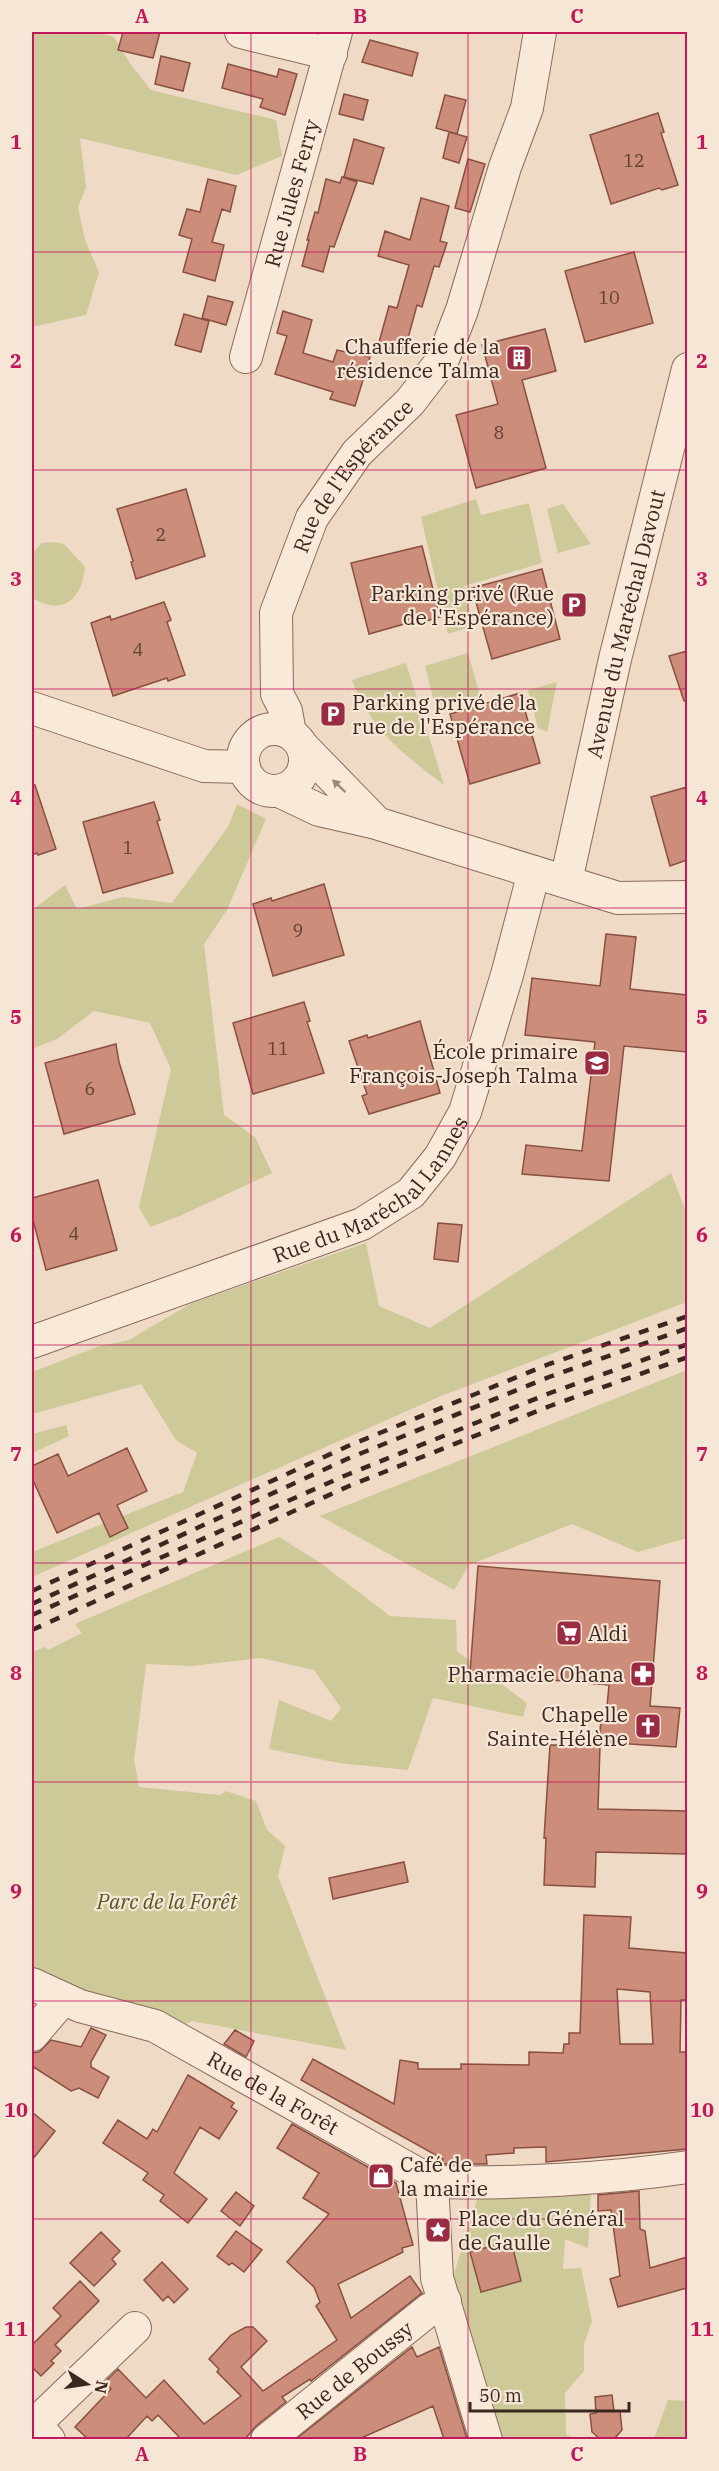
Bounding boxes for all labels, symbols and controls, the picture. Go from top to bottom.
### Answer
text: A [135,2,149,29]
text: B [353,2,367,29]
text: C [570,2,584,29]
street label: Rue Jules Ferry [258,115,325,270]
text: 1 [10,128,22,155]
text: 1 [696,128,708,155]
house number: 12 [623,149,645,172]
house number: 10 [598,286,620,309]
place label: Chaufferie de la résidence Talma [336,332,500,384]
building icon: Chaufferie de la résidence Talma [504,343,534,373]
text: 2 [10,347,22,374]
text: 2 [696,347,708,374]
street label: Rue de l'Espérance [286,393,419,557]
house number: 8 [494,421,504,444]
street label: Avenue du Maréchal Davout [580,486,671,761]
house number: 2 [156,523,166,546]
text: 3 [10,565,22,592]
text: 3 [696,565,708,592]
place label: Parking privé (Rue de l'Espérance) [371,579,554,631]
parking icon: Parking privé (Rue de l'Espérance) [559,590,589,620]
house number: 4 [133,638,143,661]
place label: Parking privé de la rue de l'Espérance [352,688,537,740]
parking icon: Parking privé de la rue de l'Espérance [318,699,348,729]
one-way arrow [332,780,346,794]
text: 4 [10,784,22,811]
text: 4 [696,784,708,811]
house number: 1 [123,836,133,859]
house number: 9 [293,919,303,942]
text: 5 [10,1003,22,1030]
text: 5 [696,1003,708,1030]
house number: 11 [267,1037,289,1060]
place label: École primaire François-Joseph Talma [349,1037,578,1089]
school or university icon: École primaire François-Joseph Talma [582,1048,612,1078]
house number: 6 [85,1077,95,1100]
street label: Rue du Maréchal Lannes [269,1111,474,1269]
text: 6 [10,1221,22,1248]
text: 6 [696,1221,708,1248]
house number: 4 [69,1222,79,1245]
text: 7 [10,1440,22,1467]
text: 7 [696,1440,708,1467]
supermarket icon: Aldi [554,1618,584,1648]
place label: Aldi [588,1619,628,1647]
text: 8 [10,1659,22,1686]
pharmacy icon: Pharmacie Ohana [628,1659,658,1689]
text: 8 [696,1659,708,1686]
place label: Pharmacie Ohana [447,1660,624,1688]
place label: Chapelle Sainte-Hélène [487,1700,628,1752]
church icon: Chapelle Sainte-Hélène [633,1711,663,1741]
text: 9 [10,1877,22,1904]
text: 9 [696,1877,708,1904]
park label: Parc de la Forêt [96,1887,238,1915]
street label: Rue de la Forêt [202,2044,344,2141]
text: 10 [4,2096,28,2123]
text: 10 [690,2096,714,2123]
place label: Café de la mairie [400,2150,488,2202]
shop icon: Café de la mairie [366,2161,396,2191]
place label: Place du Général de Gaulle [458,2204,624,2256]
place icon: Place du Général de Gaulle [423,2215,453,2245]
street label: Rue de Boussy [290,2314,419,2425]
text: 11 [4,2315,28,2342]
text: 11 [690,2315,714,2342]
north arrow [57,2354,117,2414]
scale bar [470,2375,629,2413]
text: N [91,2379,113,2395]
text: 50 m [479,2384,522,2407]
text: A [135,2440,149,2467]
text: B [353,2440,367,2467]
text: C [570,2440,584,2467]

